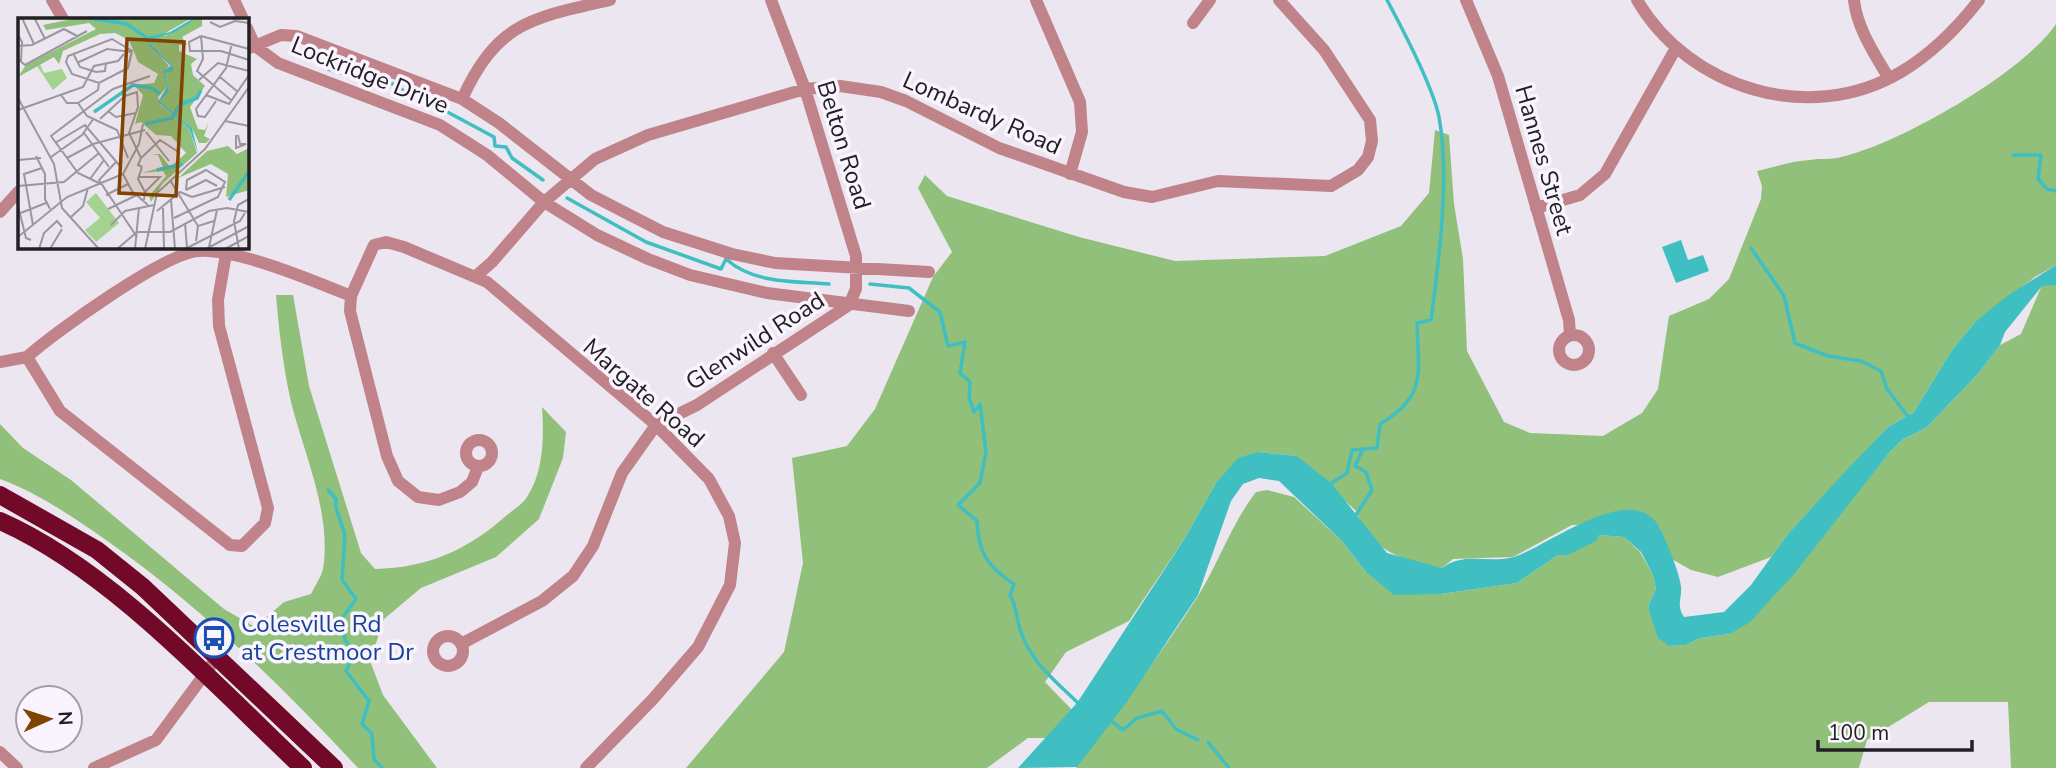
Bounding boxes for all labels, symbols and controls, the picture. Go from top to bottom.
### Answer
inset map [18,18,248,248]
street label: Lockridge Drive [286,29,454,121]
street label: Lombardy Road [898,64,1066,162]
street label: Belton Road [809,77,879,213]
street label: Hannes Street [1507,81,1581,239]
street label: Glenwild Road [679,284,831,398]
street label: Margate Road [576,331,712,455]
place label: Colesville Rd at Crestmoor Dr [241,608,414,668]
bus stop icon: Colesville Rd at Crestmoor Dr [193,617,235,659]
north arrow [14,684,84,754]
scale bar [1818,708,1972,752]
text: N [52,710,78,726]
text: 100 m [1828,719,1889,747]

